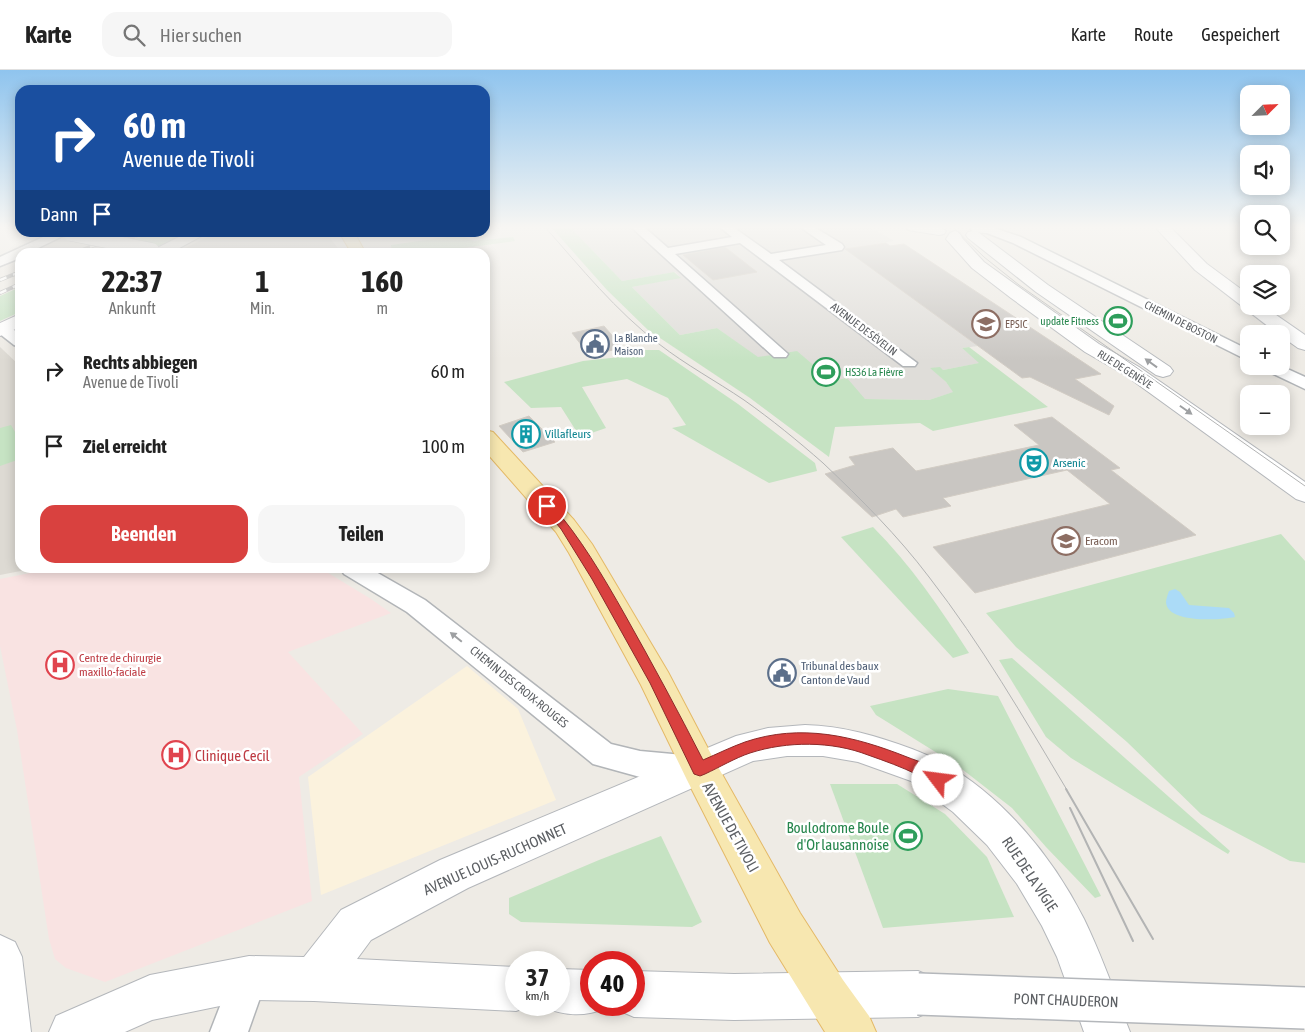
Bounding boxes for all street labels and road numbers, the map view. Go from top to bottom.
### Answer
street label: CHEMIN DE BOSTON [1142,298,1220,346]
street label: AVENUE DE SÉVELIN [829,300,899,358]
street label: RUE DE GENÈVE [1095,347,1155,391]
street label: CHEMIN DES CROIX-ROUGES [467,643,571,731]
street label: AVENUE DE TIVOLI [699,779,763,875]
street label: AVENUE LOUIS-RUCHONNET [421,820,570,898]
street label: RUE DE LA VIGIE [999,834,1061,915]
street label: PONT CHAUDERON [1013,990,1119,1010]

